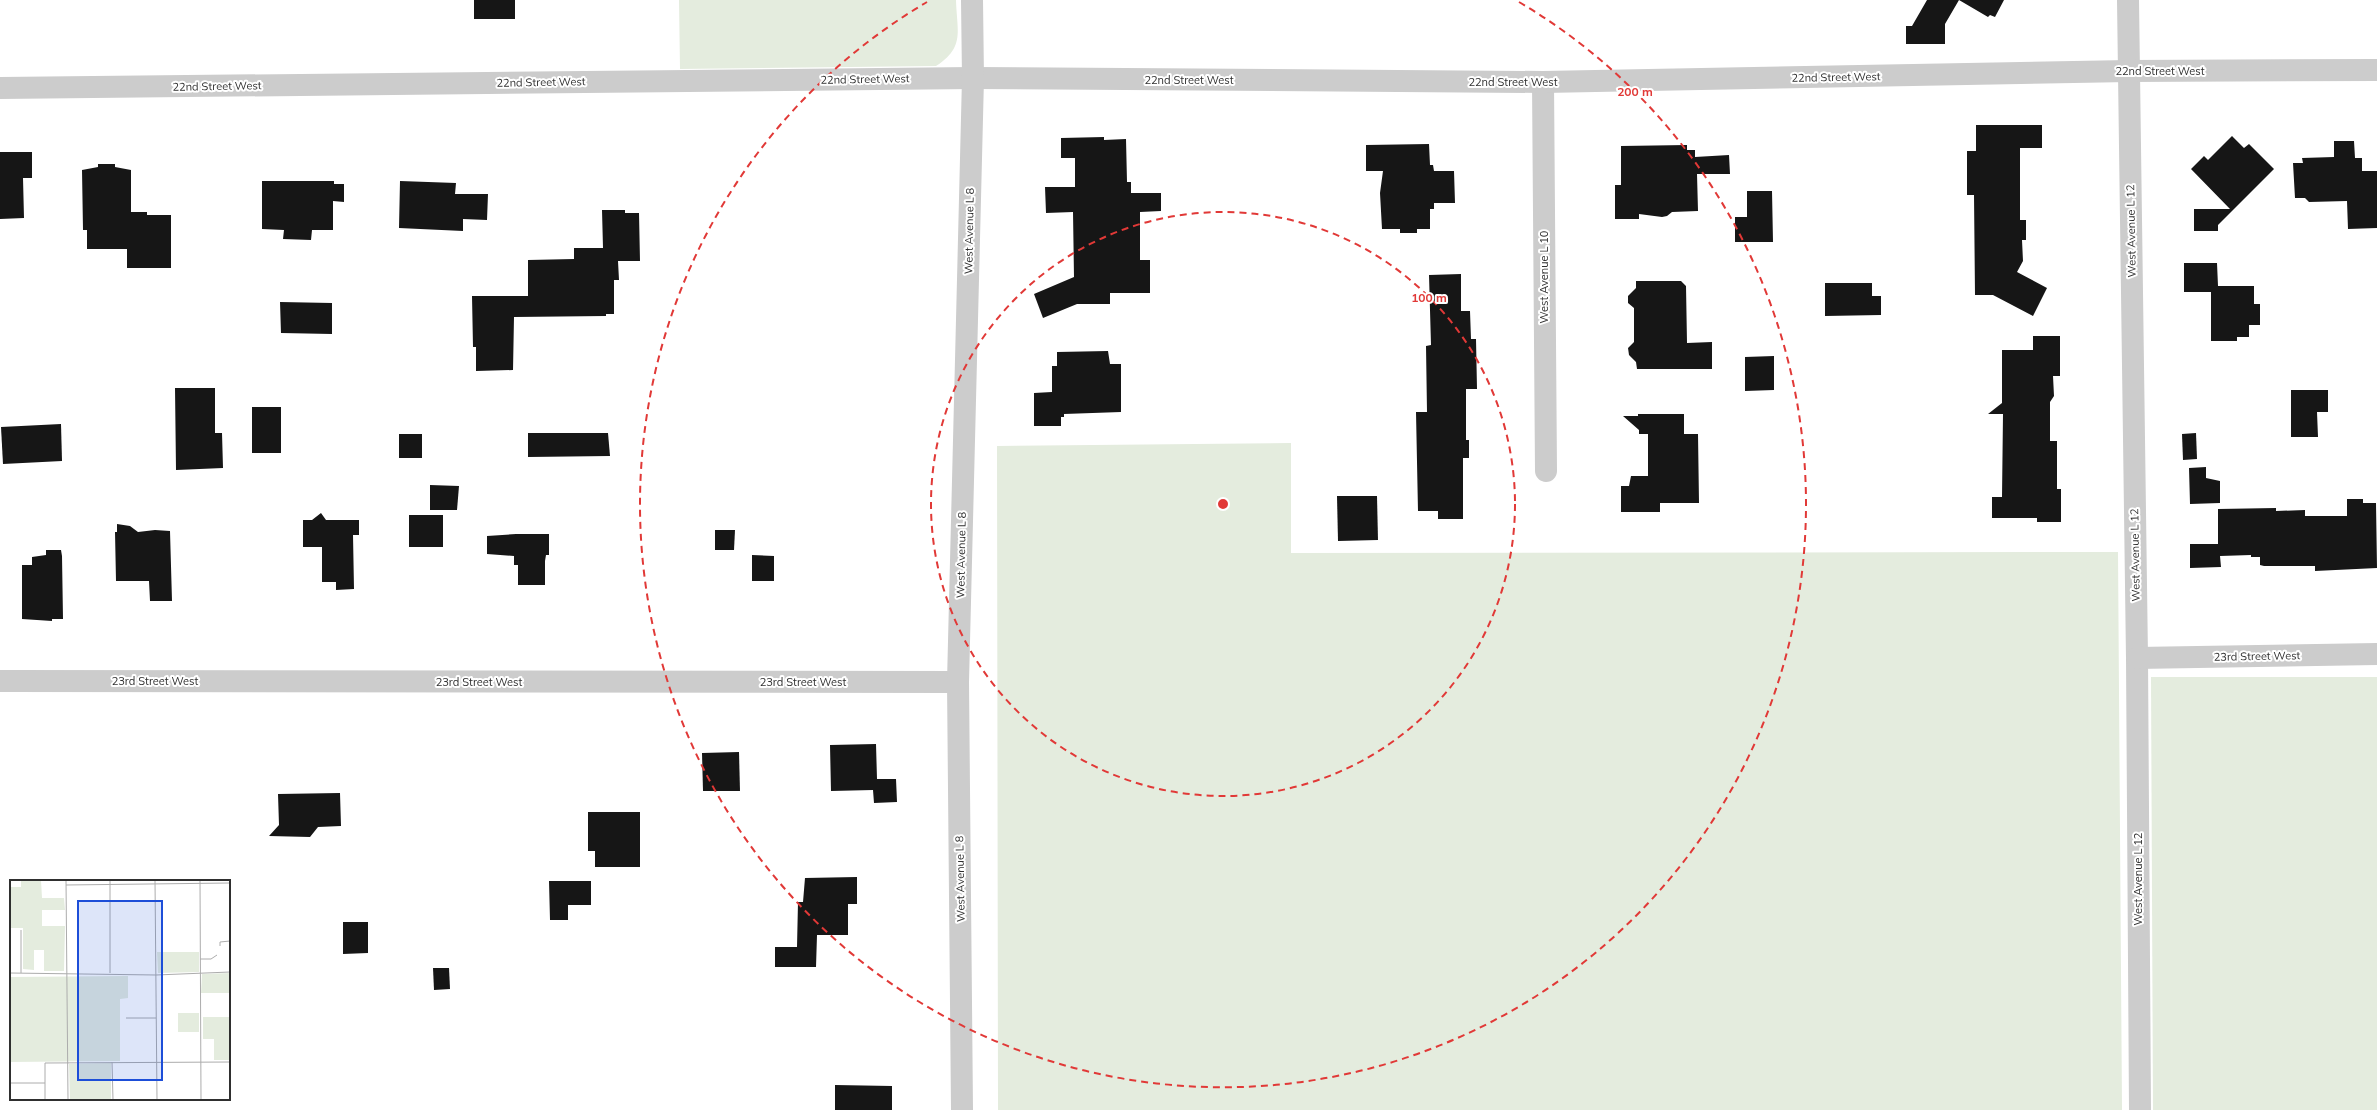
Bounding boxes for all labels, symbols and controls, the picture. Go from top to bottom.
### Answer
street label: 22nd Street West [2115,64,2205,78]
street label: 22nd Street West [1791,69,1881,85]
street label: 22nd Street West [820,71,910,87]
street label: 22nd Street West [1144,73,1234,87]
street label: 22nd Street West [496,74,586,90]
street label: 22nd Street West [1468,75,1558,89]
street label: 22nd Street West [172,78,262,94]
text: 200 m [1617,84,1653,99]
street label: West Avenue L 12 [2123,184,2139,278]
street label: West Avenue L 8 [961,187,977,274]
street label: West Avenue L 10 [1537,230,1551,323]
text: 100 m [1411,290,1447,305]
centre of rings [1216,497,1230,511]
street label: West Avenue L 12 [2127,508,2143,602]
street label: West Avenue L 8 [953,511,969,598]
street label: 23rd Street West [2214,648,2301,664]
street label: 23rd Street West [112,674,198,688]
street label: 23rd Street West [436,675,522,689]
street label: 23rd Street West [760,675,846,689]
street label: West Avenue L 12 [2131,832,2145,925]
street label: West Avenue L 8 [952,835,968,922]
inset map [10,880,230,1100]

